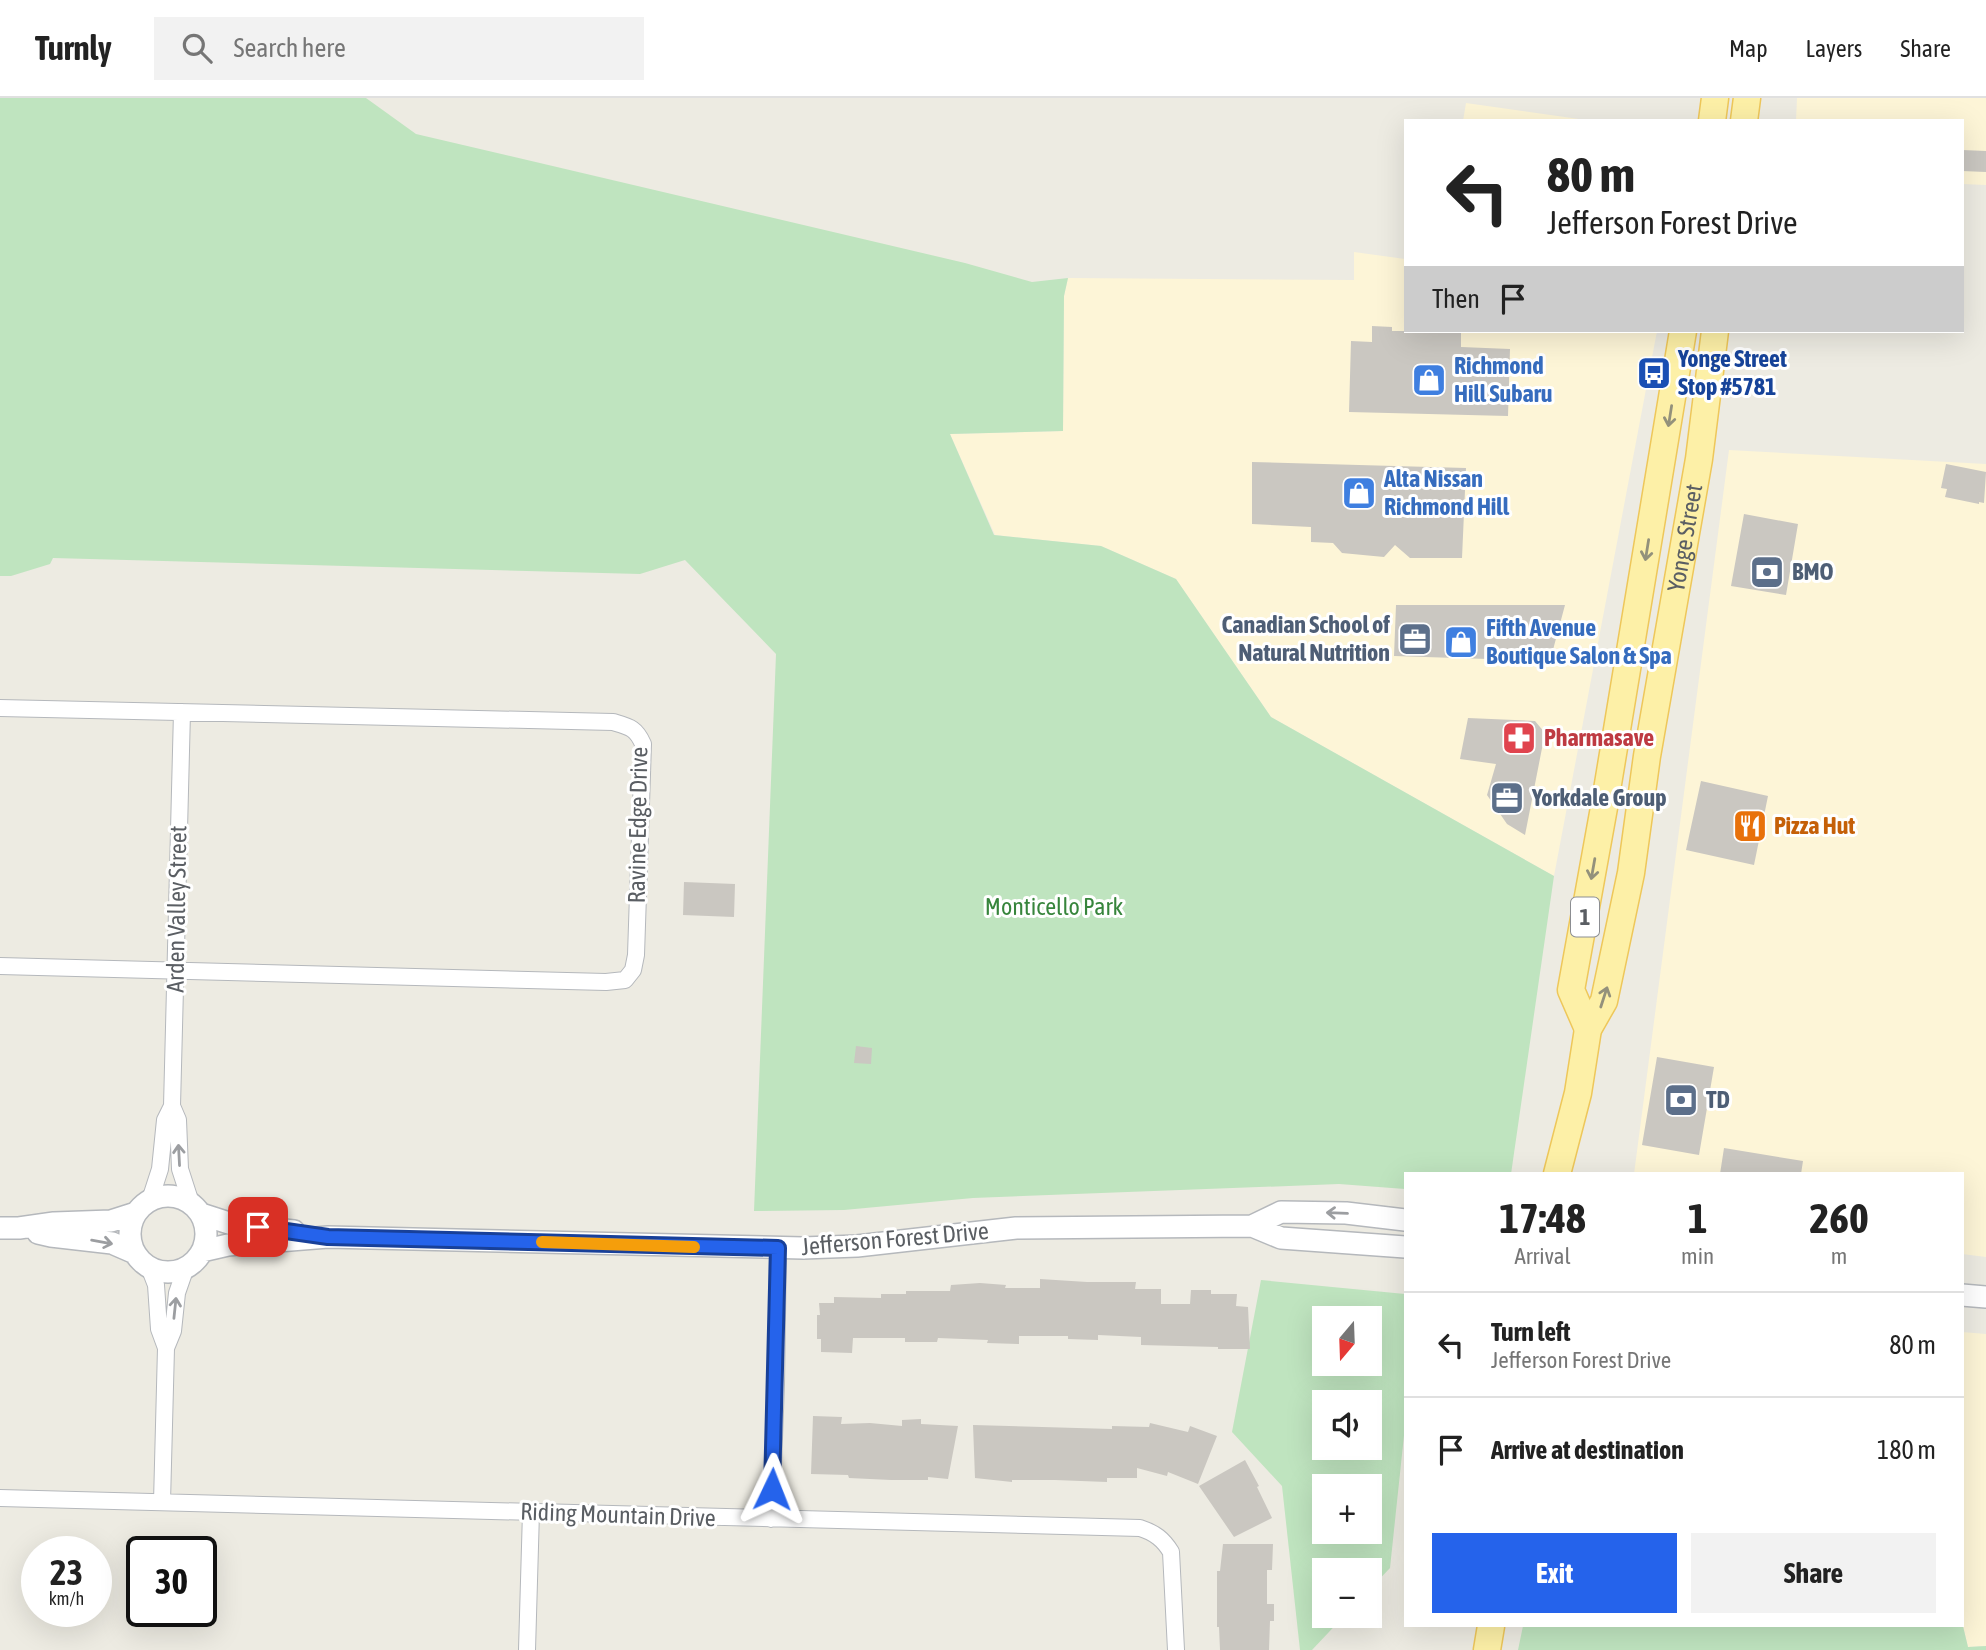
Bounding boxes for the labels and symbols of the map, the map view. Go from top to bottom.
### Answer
place label: Yonge Street Stop #5781 [1677,345,1787,400]
place label: Richmond Hill Subaru [1454,352,1552,407]
bus stop icon: Yonge Street Stop #5781 [1635,354,1673,392]
shop icon: Richmond Hill Subaru [1410,361,1448,399]
one-way arrow [1663,404,1676,427]
place label: Alta Nissan Richmond Hill [1383,465,1510,520]
shop icon: Alta Nissan Richmond Hill [1340,474,1378,512]
street label: Yonge Street [1662,482,1707,594]
one-way arrow [1640,538,1653,561]
bank icon: BMO [1748,553,1786,591]
place label: BMO [1792,558,1833,585]
place label: Canadian School of Natural Nutrition [1222,611,1390,666]
place label: Fifth Avenue Boutique Salon & Spa [1486,614,1672,669]
office icon: Canadian School of Natural Nutrition [1396,620,1434,658]
shop icon: Fifth Avenue Boutique Salon & Spa [1442,623,1480,661]
pharmacy icon: Pharmasave [1500,719,1538,757]
place label: Pharmasave [1544,724,1654,751]
street label: Ravine Edge Drive [623,746,652,904]
office icon: Yorkdale Group [1488,779,1526,817]
place label: Yorkdale Group [1531,784,1667,811]
restaurant icon: Pizza Hut [1731,807,1769,845]
place label: Pizza Hut [1774,812,1855,839]
street label: Arden Valley Street [162,825,191,993]
one-way arrow [1586,857,1599,880]
park label: Monticello Park [985,893,1124,920]
road number: 1 [1571,898,1599,936]
one-way arrow [1598,986,1611,1008]
bank icon: TD [1662,1081,1700,1119]
place label: TD [1706,1086,1730,1113]
one-way arrow [173,1144,186,1167]
pin [228,1197,288,1257]
one-way arrow [1326,1207,1349,1220]
street label: Jefferson Forest Drive [800,1217,990,1260]
one-way arrow [90,1236,113,1249]
one-way arrow [169,1297,182,1320]
north arrow [1312,1306,1382,1376]
position arrow [735,1452,809,1526]
street label: Riding Mountain Drive [520,1498,716,1531]
speed limit sign: 30 [126,1536,217,1627]

